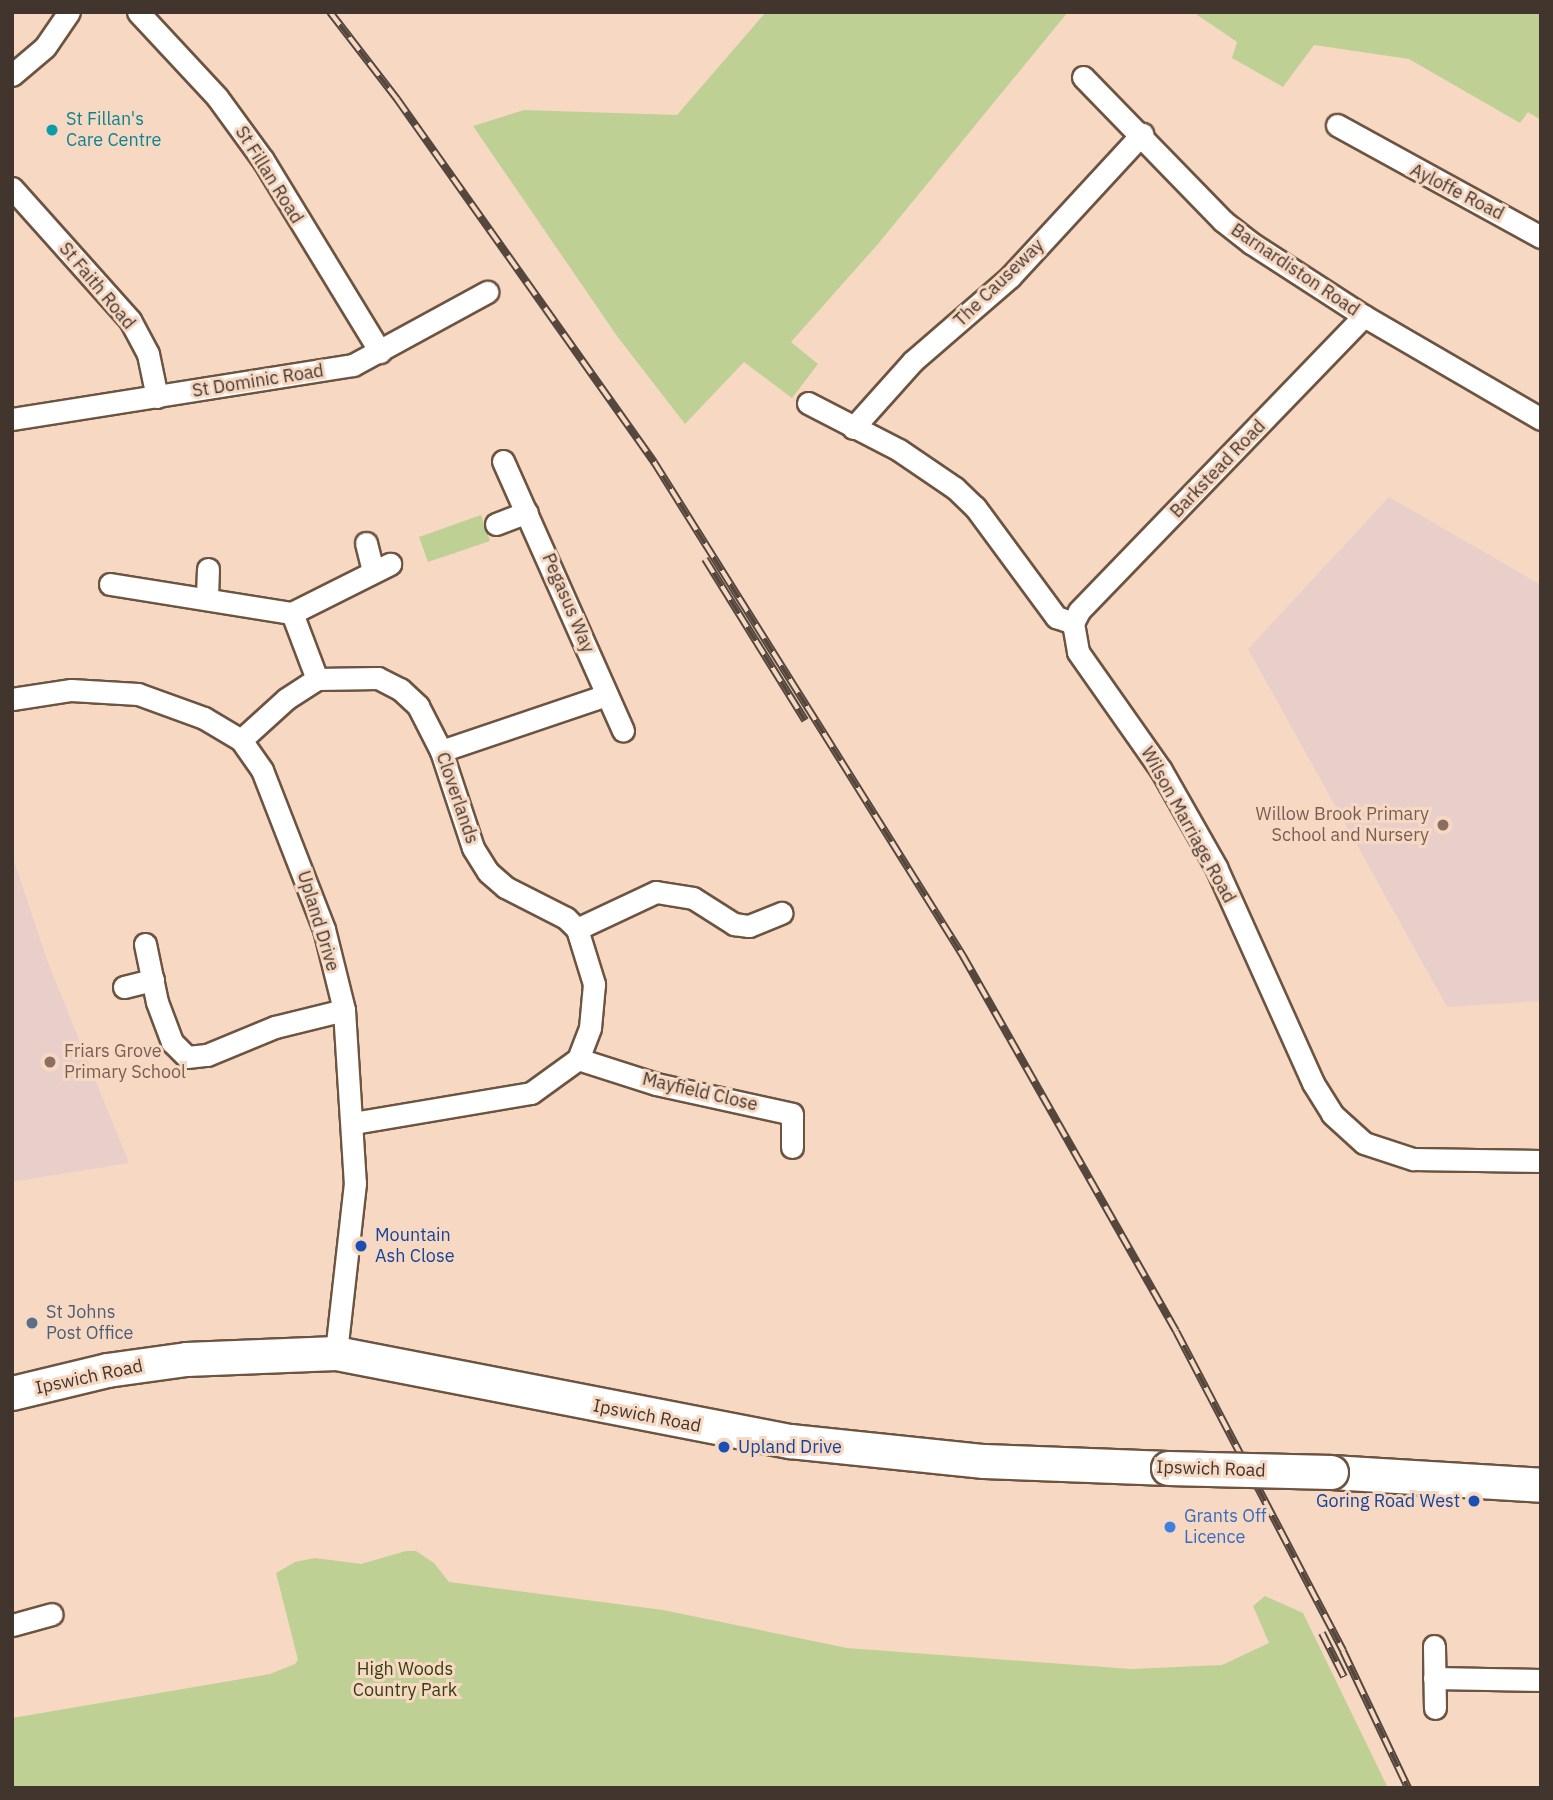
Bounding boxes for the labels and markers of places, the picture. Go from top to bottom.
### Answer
place label: St Fillan's Care Centre [66,109,161,152]
marker: St Fillan's Care Centre [44,122,60,138]
place label: Willow Brook Primary School and Nursery [1256,804,1429,846]
marker: Willow Brook Primary School and Nursery [1435,817,1451,833]
place label: Friars Grove Primary School [64,1041,186,1084]
marker: Friars Grove Primary School [42,1054,58,1070]
place label: Mountain Ash Close [375,1225,455,1268]
marker: Mountain Ash Close [353,1238,369,1254]
place label: St Johns Post Office [46,1302,133,1344]
marker: St Johns Post Office [24,1315,40,1331]
place label: Upland Drive [738,1436,842,1458]
marker: Upland Drive [716,1439,732,1455]
place label: Goring Road West [1316,1490,1460,1512]
marker: Goring Road West [1466,1493,1482,1509]
place label: Grants Off Licence [1184,1506,1267,1548]
marker: Grants Off Licence [1162,1519,1178,1535]

